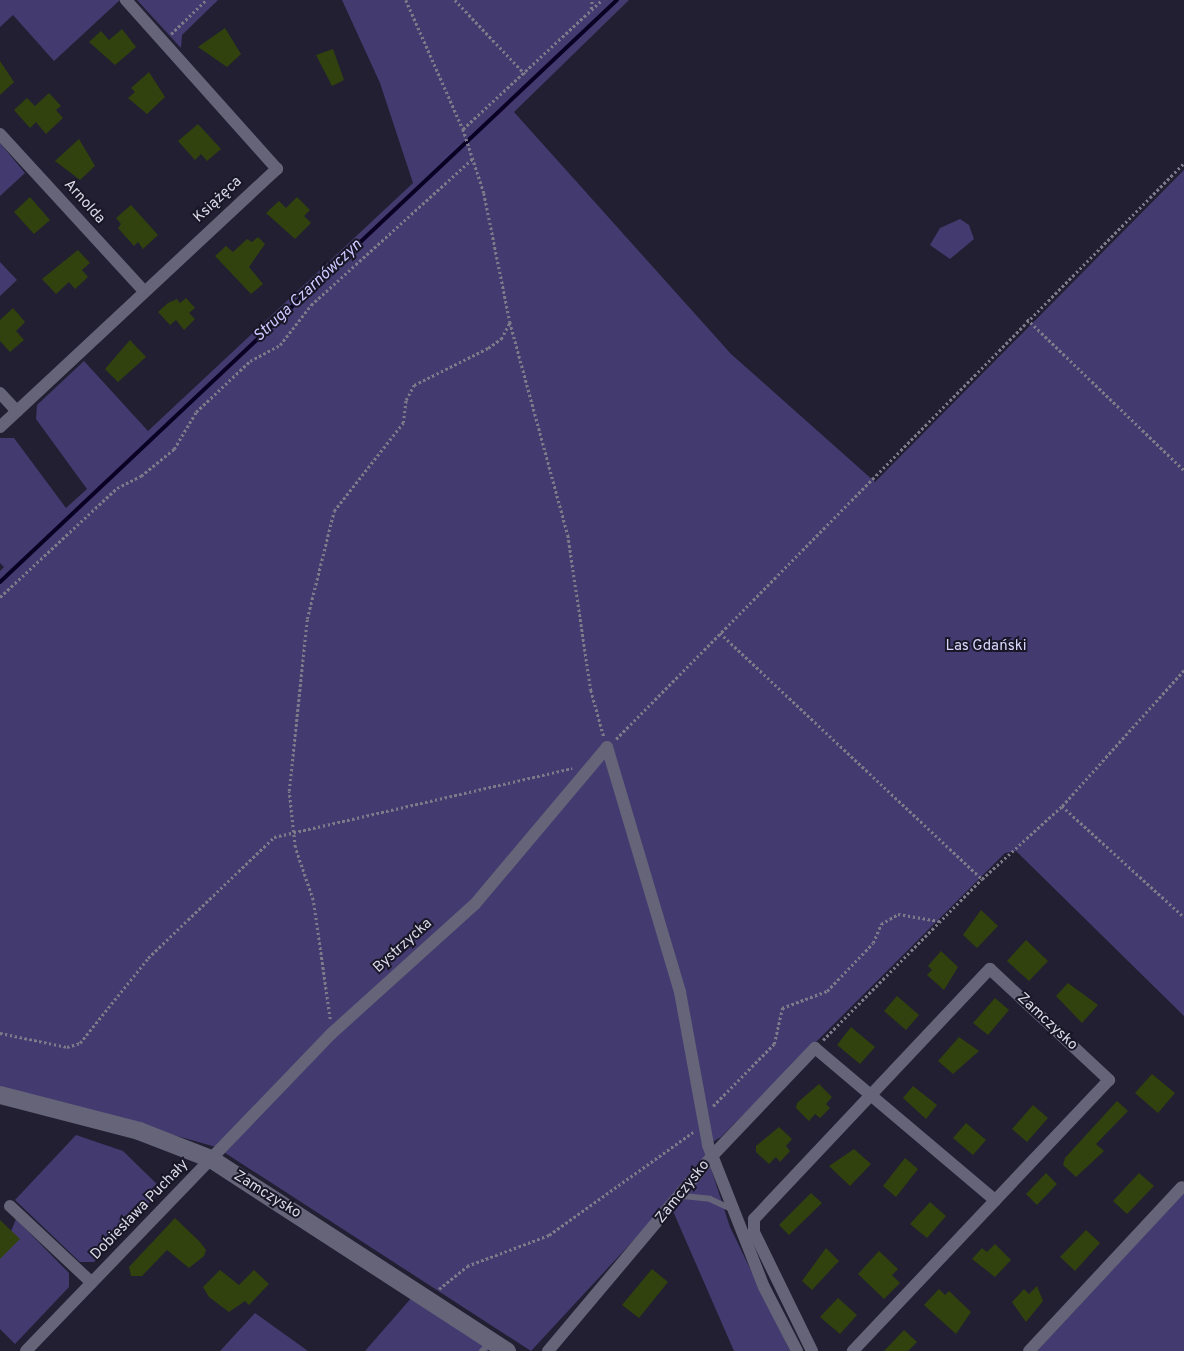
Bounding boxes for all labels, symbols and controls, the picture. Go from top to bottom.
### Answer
street label: Książęca [190,173,246,227]
street label: Arnolda [60,176,108,228]
water label: Struga Czarnówczyn [250,236,366,346]
park label: Las Gdański [946,638,1026,656]
street label: Bystrzycka [370,915,436,977]
street label: Zamczysko [1013,989,1081,1055]
street label: Dobiesława Puchały [87,1156,193,1264]
street label: Zamczysko [652,1157,714,1227]
street label: Zamczysko [230,1167,304,1223]

